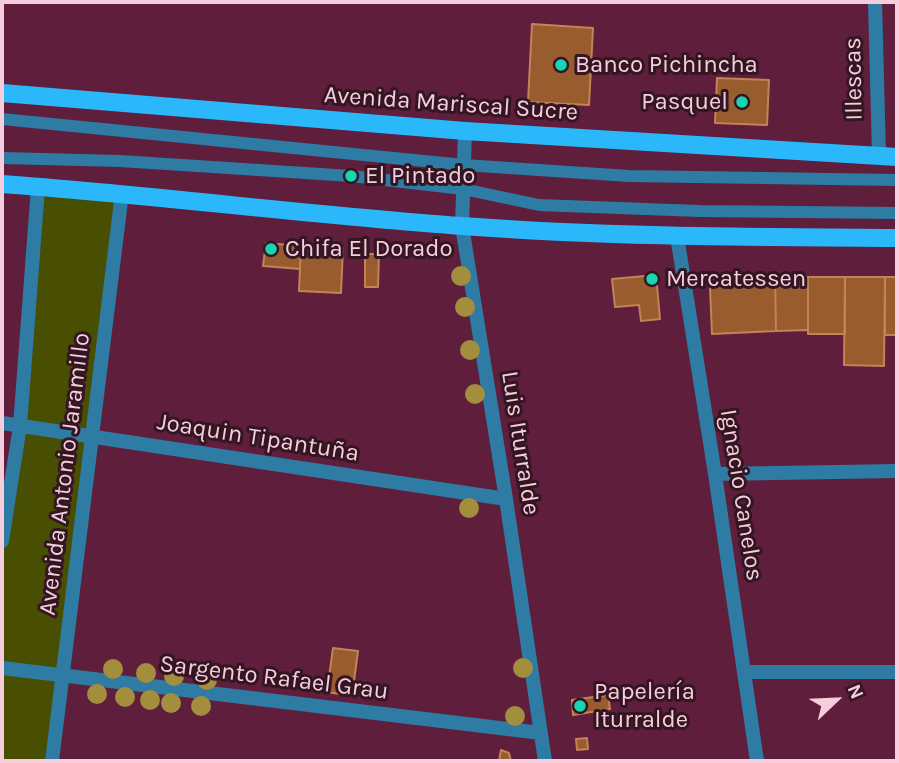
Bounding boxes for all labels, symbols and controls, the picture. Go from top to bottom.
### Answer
street label: Illescas [839,37,869,121]
place label: Banco Pichincha [575,51,758,79]
marker: Banco Pichincha [553,57,569,73]
street label: Avenida Mariscal Sucre [323,81,579,127]
place label: Pasquel [641,88,728,116]
marker: Pasquel [734,94,750,110]
place label: El Pintado [365,162,475,190]
marker: El Pintado [343,168,359,184]
place label: Chifa El Dorado [285,235,453,263]
marker: Chifa El Dorado [263,241,279,257]
place label: Mercatessen [666,265,806,293]
marker: Mercatessen [644,271,660,287]
street label: Avenida Antonio Jaramillo [33,331,97,617]
street label: Luis Iturralde [494,369,546,517]
street label: Ignacio Canelos [713,407,769,583]
street label: Joaquin Tipantuña [155,408,361,468]
street label: Sargento Rafael Grau [158,650,390,706]
north arrow [801,665,871,735]
place label: Papelería Iturralde [594,678,695,734]
text: N [843,681,868,702]
marker: Papelería Iturralde [572,698,588,714]

